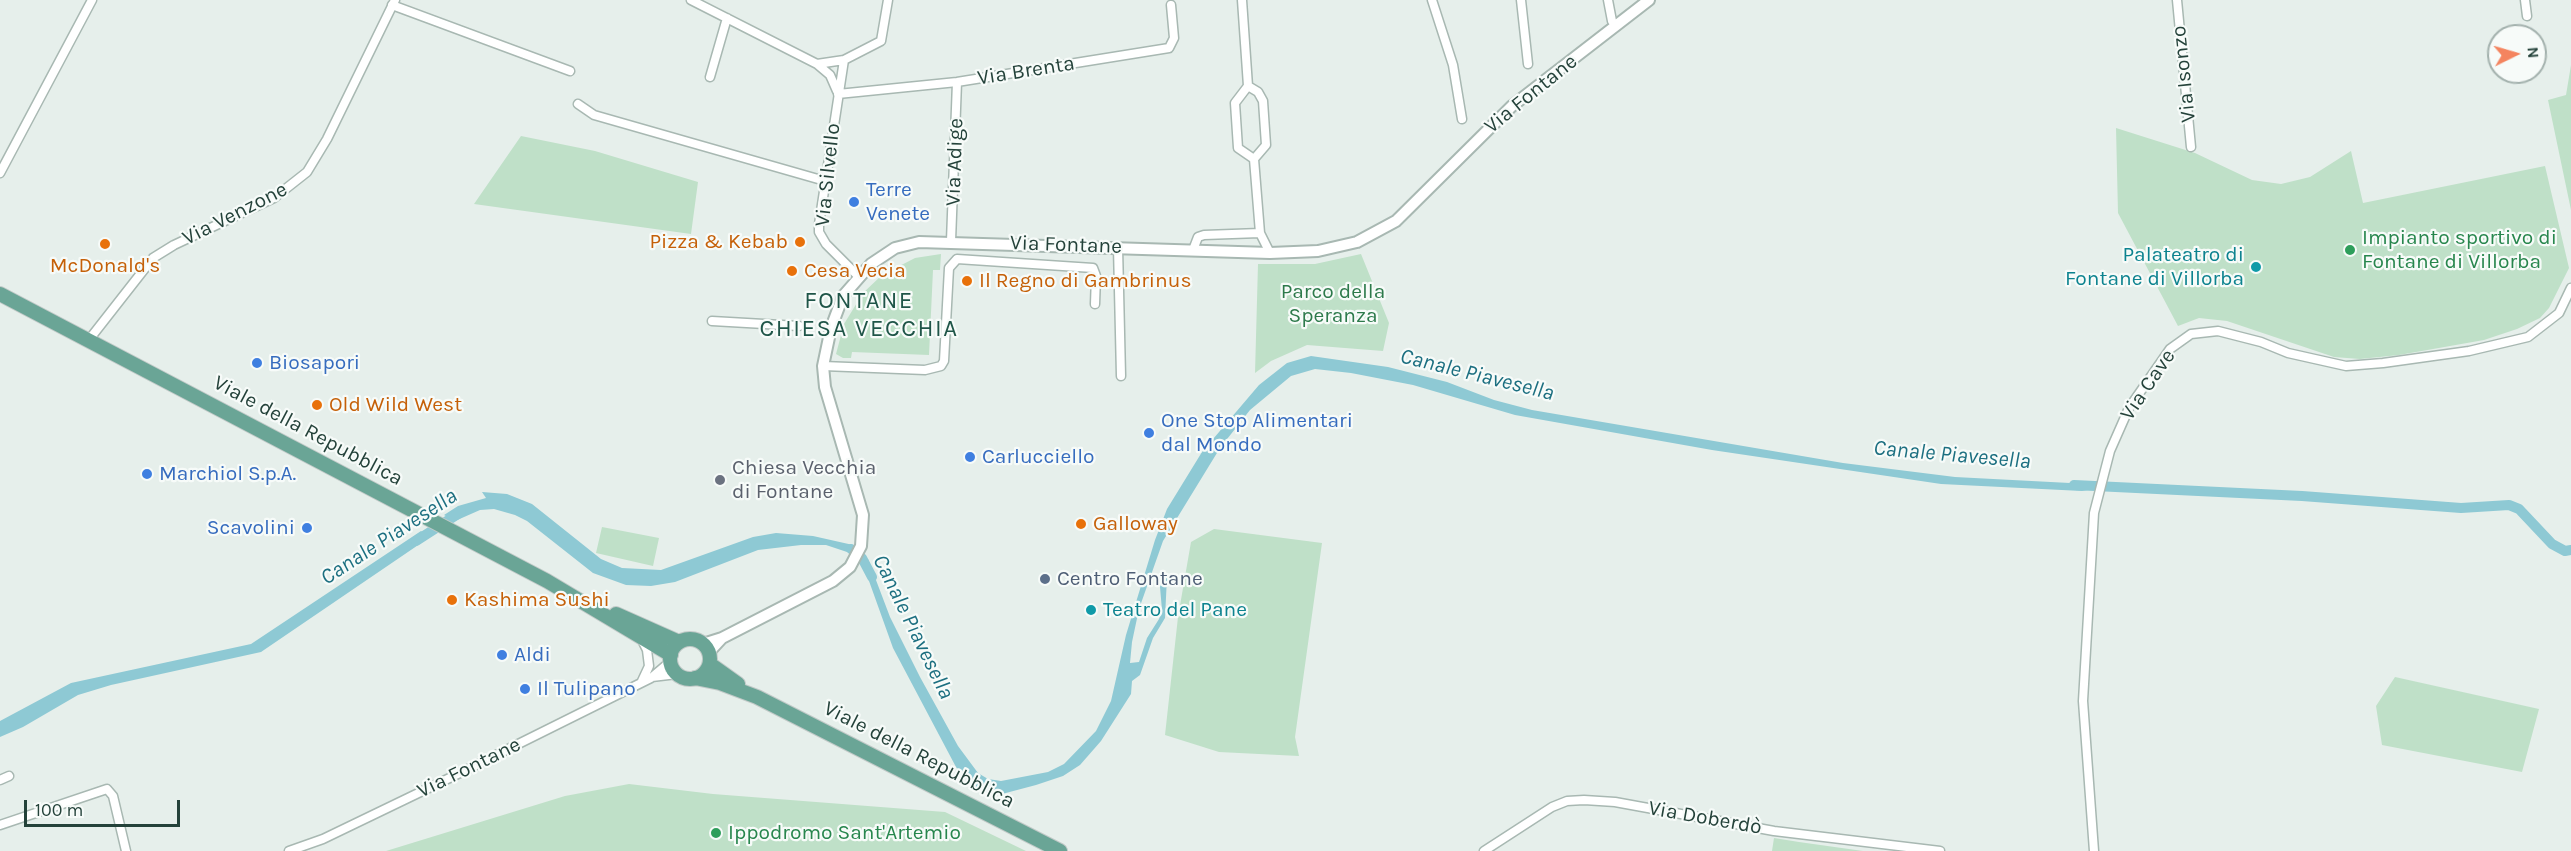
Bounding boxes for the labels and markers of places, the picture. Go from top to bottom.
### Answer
place label: Terre Venete [866,177,930,227]
marker: Terre Venete [847,195,861,209]
place label: Impianto sportivo di Fontane di Villorba [2362,225,2557,275]
place label: Pizza & Kebab [649,229,788,255]
marker: Pizza & Kebab [793,235,807,249]
marker: McDonald's [98,237,112,251]
place label: Palateatro di Fontane di Villorba [2065,242,2244,292]
marker: Impianto sportivo di Fontane di Villorba [2343,243,2357,257]
place label: McDonald's [50,253,160,279]
place label: Cesa Vecia [804,258,906,284]
marker: Palateatro di Fontane di Villorba [2249,260,2263,274]
marker: Cesa Vecia [785,264,799,278]
place label: Il Regno di Gambrinus [979,268,1192,294]
marker: Il Regno di Gambrinus [960,274,974,288]
place label: Biosapori [269,350,360,376]
marker: Biosapori [250,356,264,370]
place label: Old Wild West [329,392,462,418]
marker: Old Wild West [310,398,324,412]
place label: One Stop Alimentari dal Mondo [1161,408,1353,458]
marker: One Stop Alimentari dal Mondo [1142,426,1156,440]
place label: Carlucciello [982,444,1095,470]
marker: Carlucciello [963,450,977,464]
place label: Chiesa Vecchia di Fontane [732,455,876,505]
place label: Marchiol S.p.A. [159,461,296,487]
marker: Marchiol S.p.A. [140,467,154,481]
marker: Chiesa Vecchia di Fontane [713,473,727,487]
place label: Galloway [1093,511,1178,537]
place label: Scavolini [207,515,295,541]
marker: Galloway [1074,517,1088,531]
marker: Scavolini [300,521,314,535]
place label: Centro Fontane [1057,566,1203,592]
marker: Centro Fontane [1038,572,1052,586]
place label: Kashima Sushi [464,587,610,613]
marker: Kashima Sushi [445,593,459,607]
place label: Teatro del Pane [1103,597,1247,623]
marker: Teatro del Pane [1084,603,1098,617]
place label: Aldi [514,642,551,668]
marker: Aldi [495,648,509,662]
place label: Il Tulipano [537,676,636,702]
marker: Il Tulipano [518,682,532,696]
place label: Ippodromo Sant'Artemio [728,820,961,846]
marker: Ippodromo Sant'Artemio [709,826,723,840]

